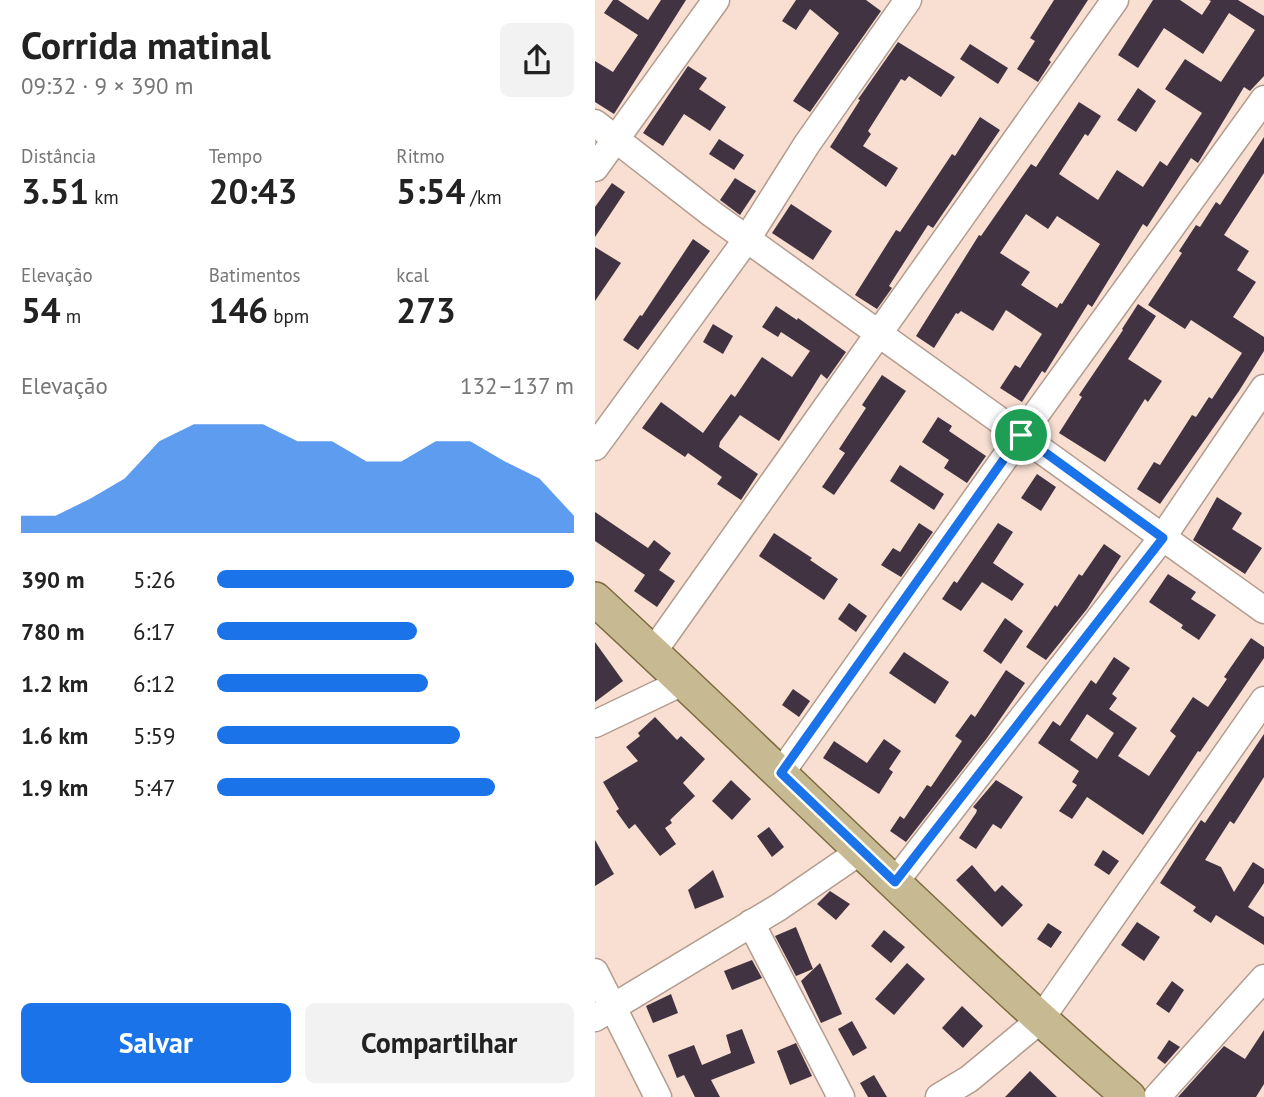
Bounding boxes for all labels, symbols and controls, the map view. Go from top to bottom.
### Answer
text: Corrida matinal [21,20,271,69]
button: share [500,23,574,97]
text: 09:32 · 9 × 390 m [21,71,193,100]
text: Distância [21,144,96,168]
text: Tempo [209,144,262,168]
text: Ritmo [396,144,445,168]
text: 3.51 [21,168,89,214]
text: 20:43 [209,168,297,214]
text: 5:54 [396,168,465,214]
text: km [89,185,119,209]
text: /km [465,185,502,209]
text: Elevação [21,263,93,287]
text: Batimentos [209,263,301,287]
text: kcal [396,263,429,287]
text: 54 [21,287,61,333]
text: 146 [209,287,268,333]
text: 273 [396,287,456,333]
text: m [61,304,81,328]
text: bpm [268,304,309,328]
text: Elevação [21,371,108,400]
text: 132–137 m [460,371,574,400]
pin [991,405,1051,465]
icon: arrive [1002,416,1040,454]
text: 390 m [21,565,84,594]
text: 5:26 [133,565,176,594]
text: 780 m [21,617,84,646]
text: 6:17 [133,617,176,646]
text: 1.2 km [21,669,88,698]
text: 6:12 [133,669,176,698]
text: 1.6 km [21,721,88,750]
text: 5:59 [133,721,176,750]
text: 1.9 km [21,773,88,802]
text: 5:47 [133,773,176,802]
button: Salvar [21,1003,291,1083]
button: Compartilhar [305,1003,574,1083]

